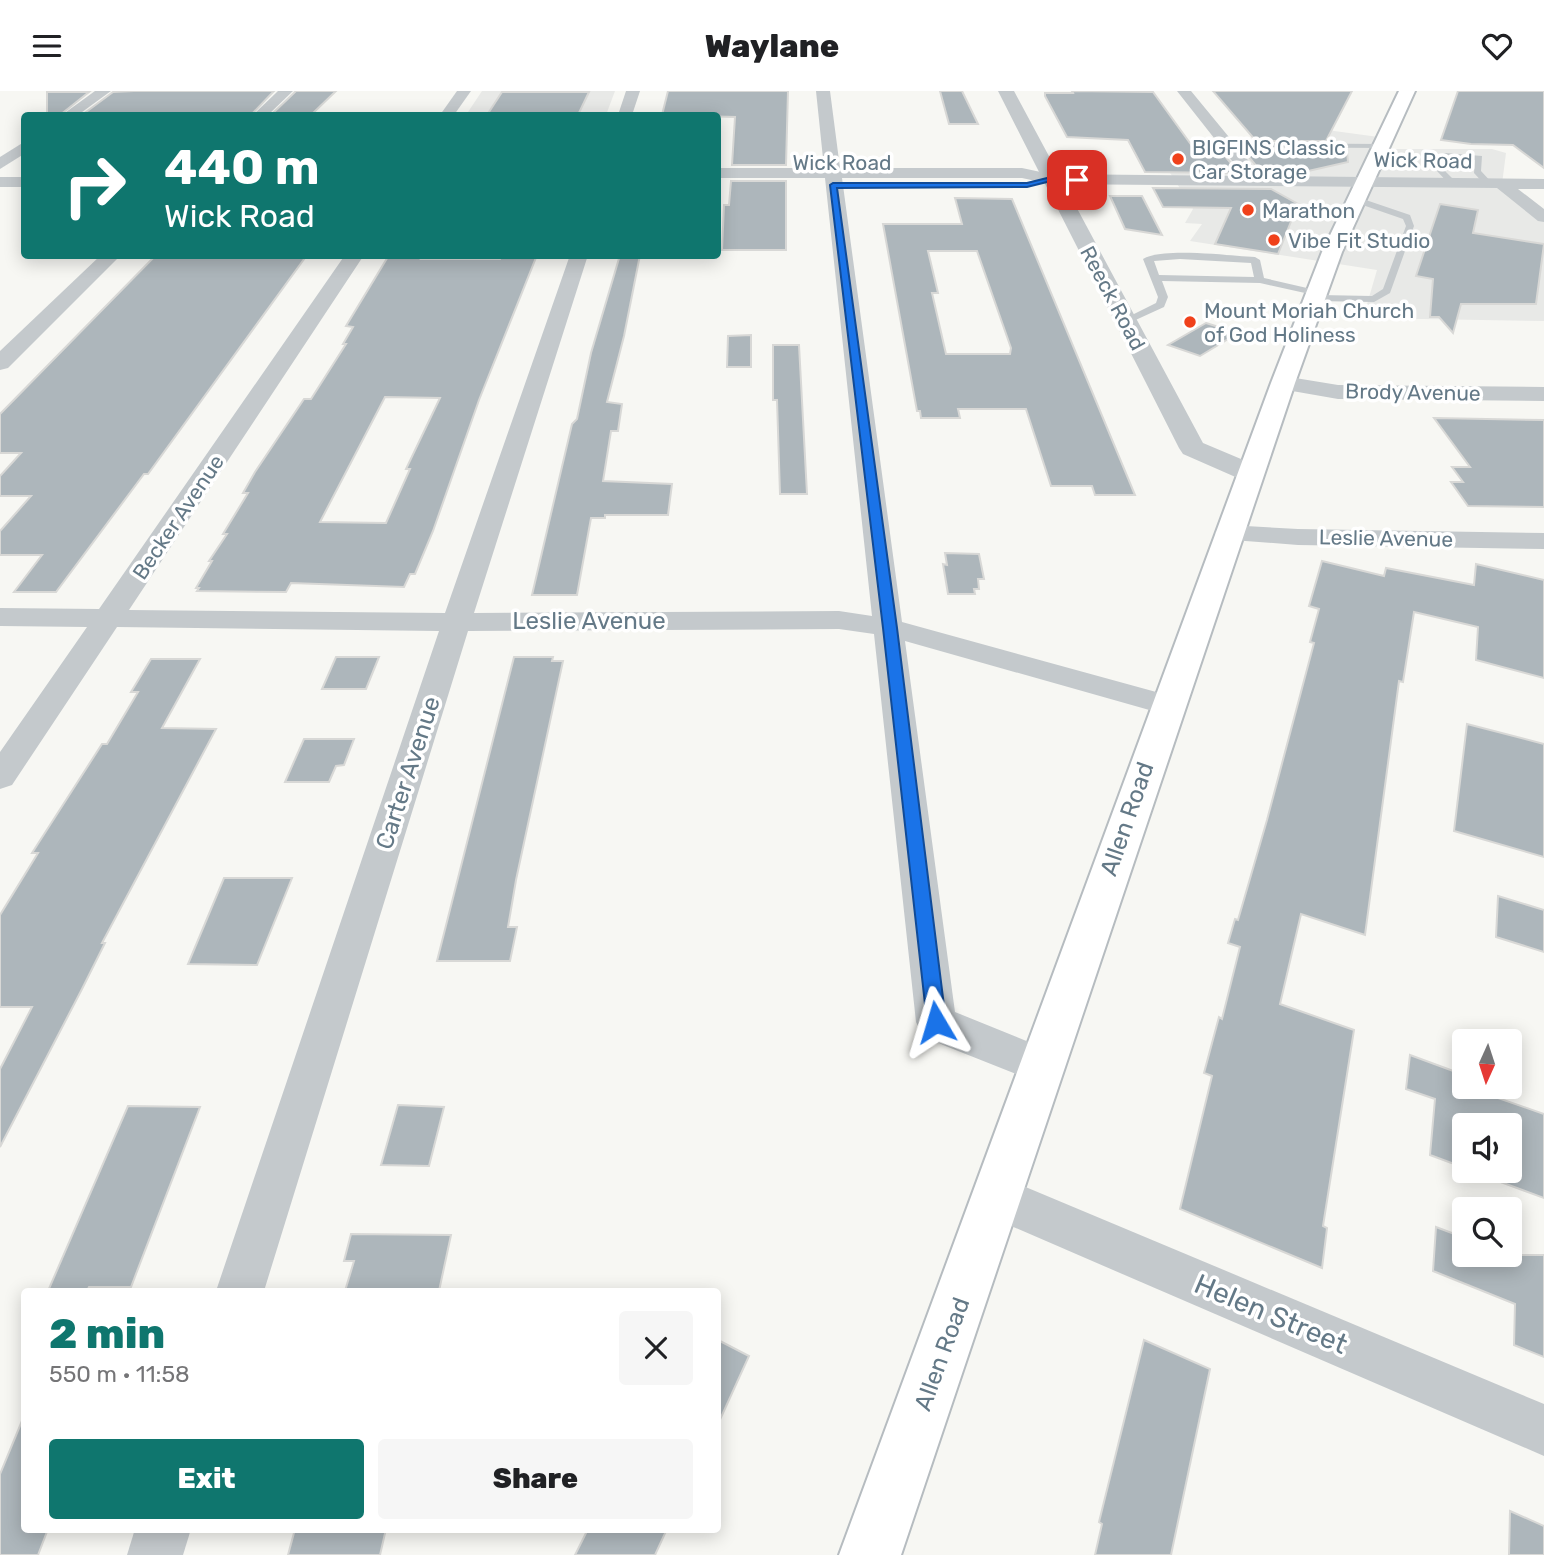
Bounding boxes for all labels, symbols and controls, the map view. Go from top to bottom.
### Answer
icon: menu [28,27,66,65]
text: Waylane [705,27,839,65]
icon: heart [1478,27,1516,65]
place label: BIGFINS Classic Car Storage [1192,135,1346,184]
text: 440 m [164,138,320,196]
icon: right [49,140,140,231]
street label: Wick Road [1373,147,1473,173]
street label: Wick Road [792,150,892,175]
pin [1047,150,1107,210]
marker: BIGFINS Classic Car Storage [1170,151,1186,167]
icon: arrive [1058,161,1096,199]
text: Wick Road [164,197,315,235]
place label: Marathon [1262,198,1355,223]
marker: Marathon [1240,202,1256,218]
place label: Vibe Fit Studio [1288,228,1430,253]
marker: Vibe Fit Studio [1266,232,1282,248]
street label: Reeck Road [1075,242,1151,354]
place label: Mount Moriah Church of God Holiness [1204,298,1414,347]
marker: Mount Moriah Church of God Holiness [1182,314,1198,330]
street label: Brody Avenue [1345,378,1481,406]
street label: Becker Avenue [127,450,229,584]
street label: Leslie Avenue [1319,524,1453,552]
street label: Leslie Avenue [512,607,666,635]
street label: Carter Avenue [370,693,446,853]
street label: Allen Road [1094,758,1160,880]
position arrow [899,985,973,1059]
north arrow [1452,1029,1522,1099]
map controls [1452,1029,1522,1267]
button: sound [1452,1113,1522,1183]
button: search [1452,1197,1522,1267]
street label: Helen Street [1190,1267,1352,1361]
street label: Allen Road [909,1294,975,1414]
text: 2 min [49,1309,165,1359]
button: close [619,1311,693,1385]
text: 550 m · 11:58 [49,1360,190,1388]
button: Exit [49,1439,364,1519]
button: Share [378,1439,693,1519]

